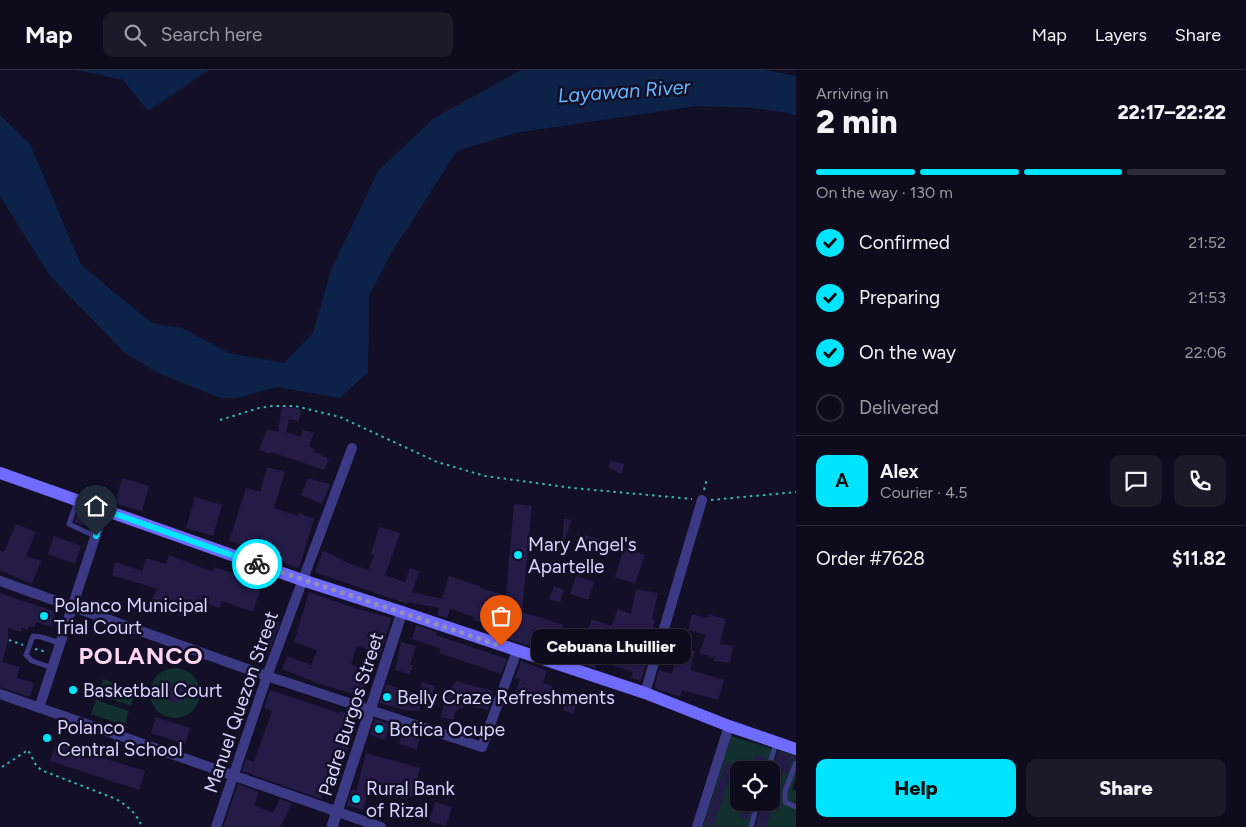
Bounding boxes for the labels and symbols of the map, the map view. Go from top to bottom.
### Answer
water label: Layawan River [557,74,692,108]
pin [75,485,117,536]
place label: Mary Angel's Apartelle [528,533,637,578]
courier [232,539,282,589]
marker: Mary Angel's Apartelle [512,549,524,561]
place label: Polanco Municipal Trial Court [54,594,208,639]
pin [480,595,522,646]
street label: Manuel Quezon Street [199,608,283,796]
marker: Polanco Municipal Trial Court [38,610,50,622]
callout: Cebuana Lhuillier [531,628,691,664]
street label: Padre Burgos Street [314,629,388,799]
district label: POLANCO [78,641,204,670]
place label: Basketball Court [83,679,223,702]
marker: Basketball Court [67,684,79,696]
place label: Belly Craze Refreshments [397,686,615,709]
marker: Belly Craze Refreshments [381,691,393,703]
place label: Polanco Central School [57,716,183,761]
place label: Botica Ocupe [389,718,505,741]
marker: Botica Ocupe [373,723,385,735]
marker: Polanco Central School [41,732,53,744]
place label: Rural Bank of Rizal [366,777,455,822]
marker: Rural Bank of Rizal [350,793,362,805]

